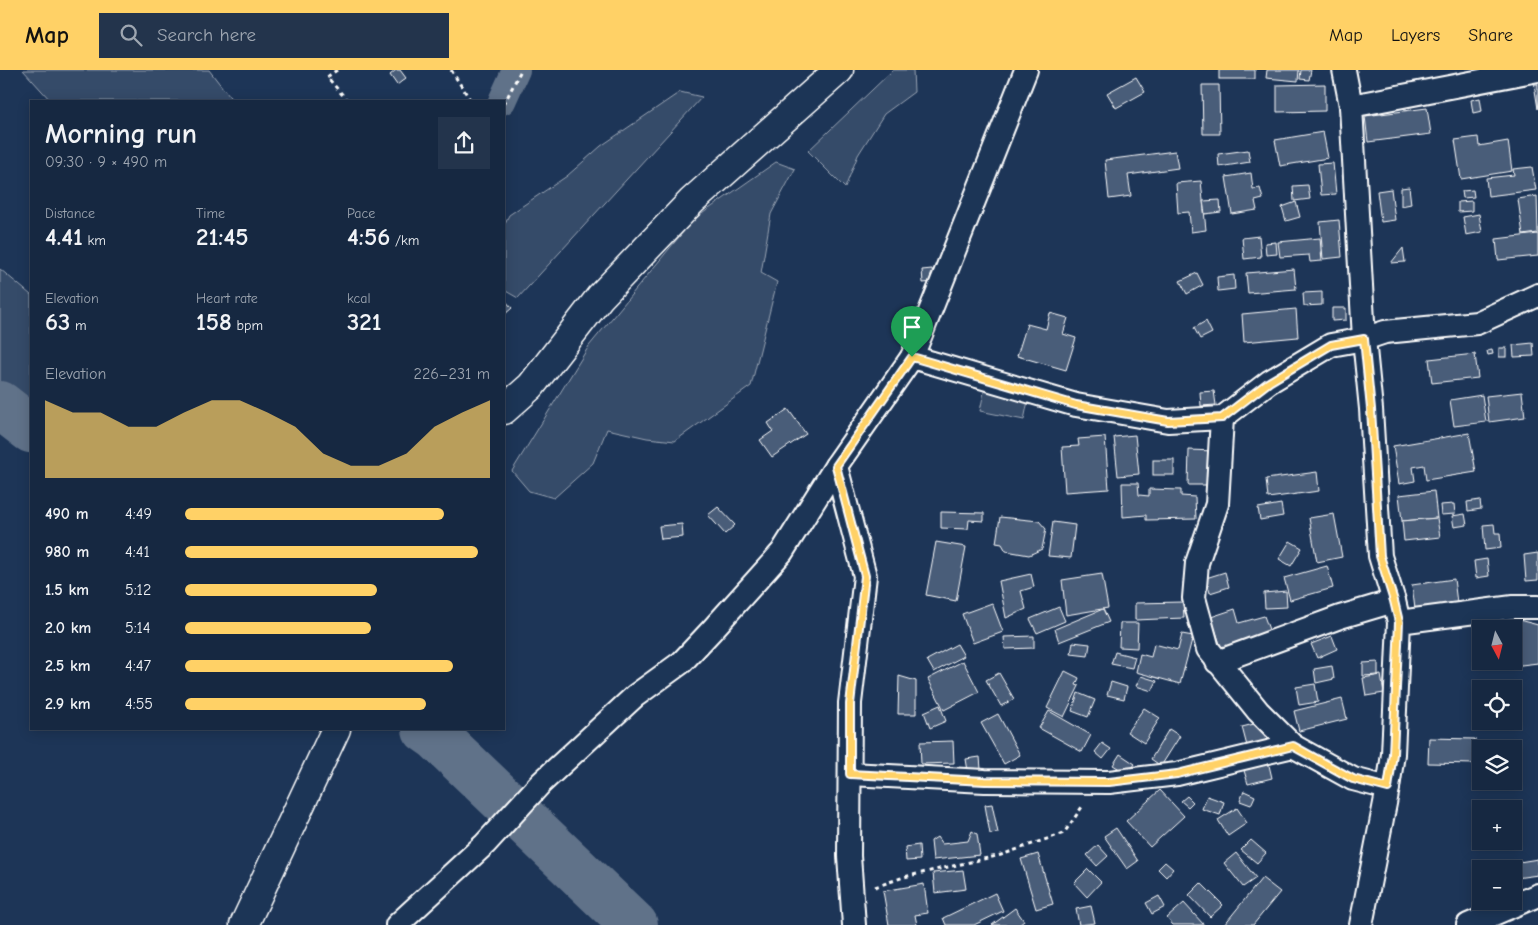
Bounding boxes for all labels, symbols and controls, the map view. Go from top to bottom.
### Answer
search box [99,13,449,58]
text: Map [25,21,69,49]
icon: search [117,21,145,49]
text: Search here [157,24,256,46]
text: Map [1329,25,1363,46]
text: Layers [1391,25,1440,46]
text: Share [1468,25,1513,46]
button: share [438,117,490,169]
text: Morning run [45,118,197,150]
text: 09:30 · 9 × 490 m [45,153,167,171]
text: Distance [45,205,95,222]
text: Time [196,205,225,222]
text: Pace [347,205,375,222]
text: 4.41 [45,222,83,251]
text: 21:45 [196,222,248,251]
text: 4:56 [347,222,390,251]
text: km [83,232,106,249]
text: /km [390,232,419,249]
text: Elevation [45,290,99,307]
text: Heart rate [196,290,258,307]
text: kcal [347,290,371,307]
pin [891,306,933,357]
text: 63 [45,307,70,336]
text: 158 [196,307,232,336]
text: 321 [347,307,382,336]
icon: arrive [898,313,926,341]
text: m [70,317,87,334]
text: bpm [232,317,263,334]
text: Elevation [45,365,106,383]
text: 226–231 m [414,365,490,383]
text: 490 m [45,505,88,523]
text: 4:49 [125,505,152,523]
text: 980 m [45,543,89,561]
text: 4:41 [125,543,150,561]
text: 1.5 km [45,581,89,599]
text: 5:12 [125,581,151,599]
text: 2.0 km [45,619,91,637]
text: 5:14 [125,619,151,637]
north arrow [1472,620,1522,670]
map controls [1472,620,1522,910]
text: 2.5 km [45,657,91,675]
text: 4:47 [125,657,151,675]
button: locate [1472,680,1522,730]
text: 2.9 km [45,695,90,713]
text: 4:55 [125,695,153,713]
button: layers [1472,740,1522,790]
button: + [1472,800,1522,850]
button: − [1472,860,1522,910]

